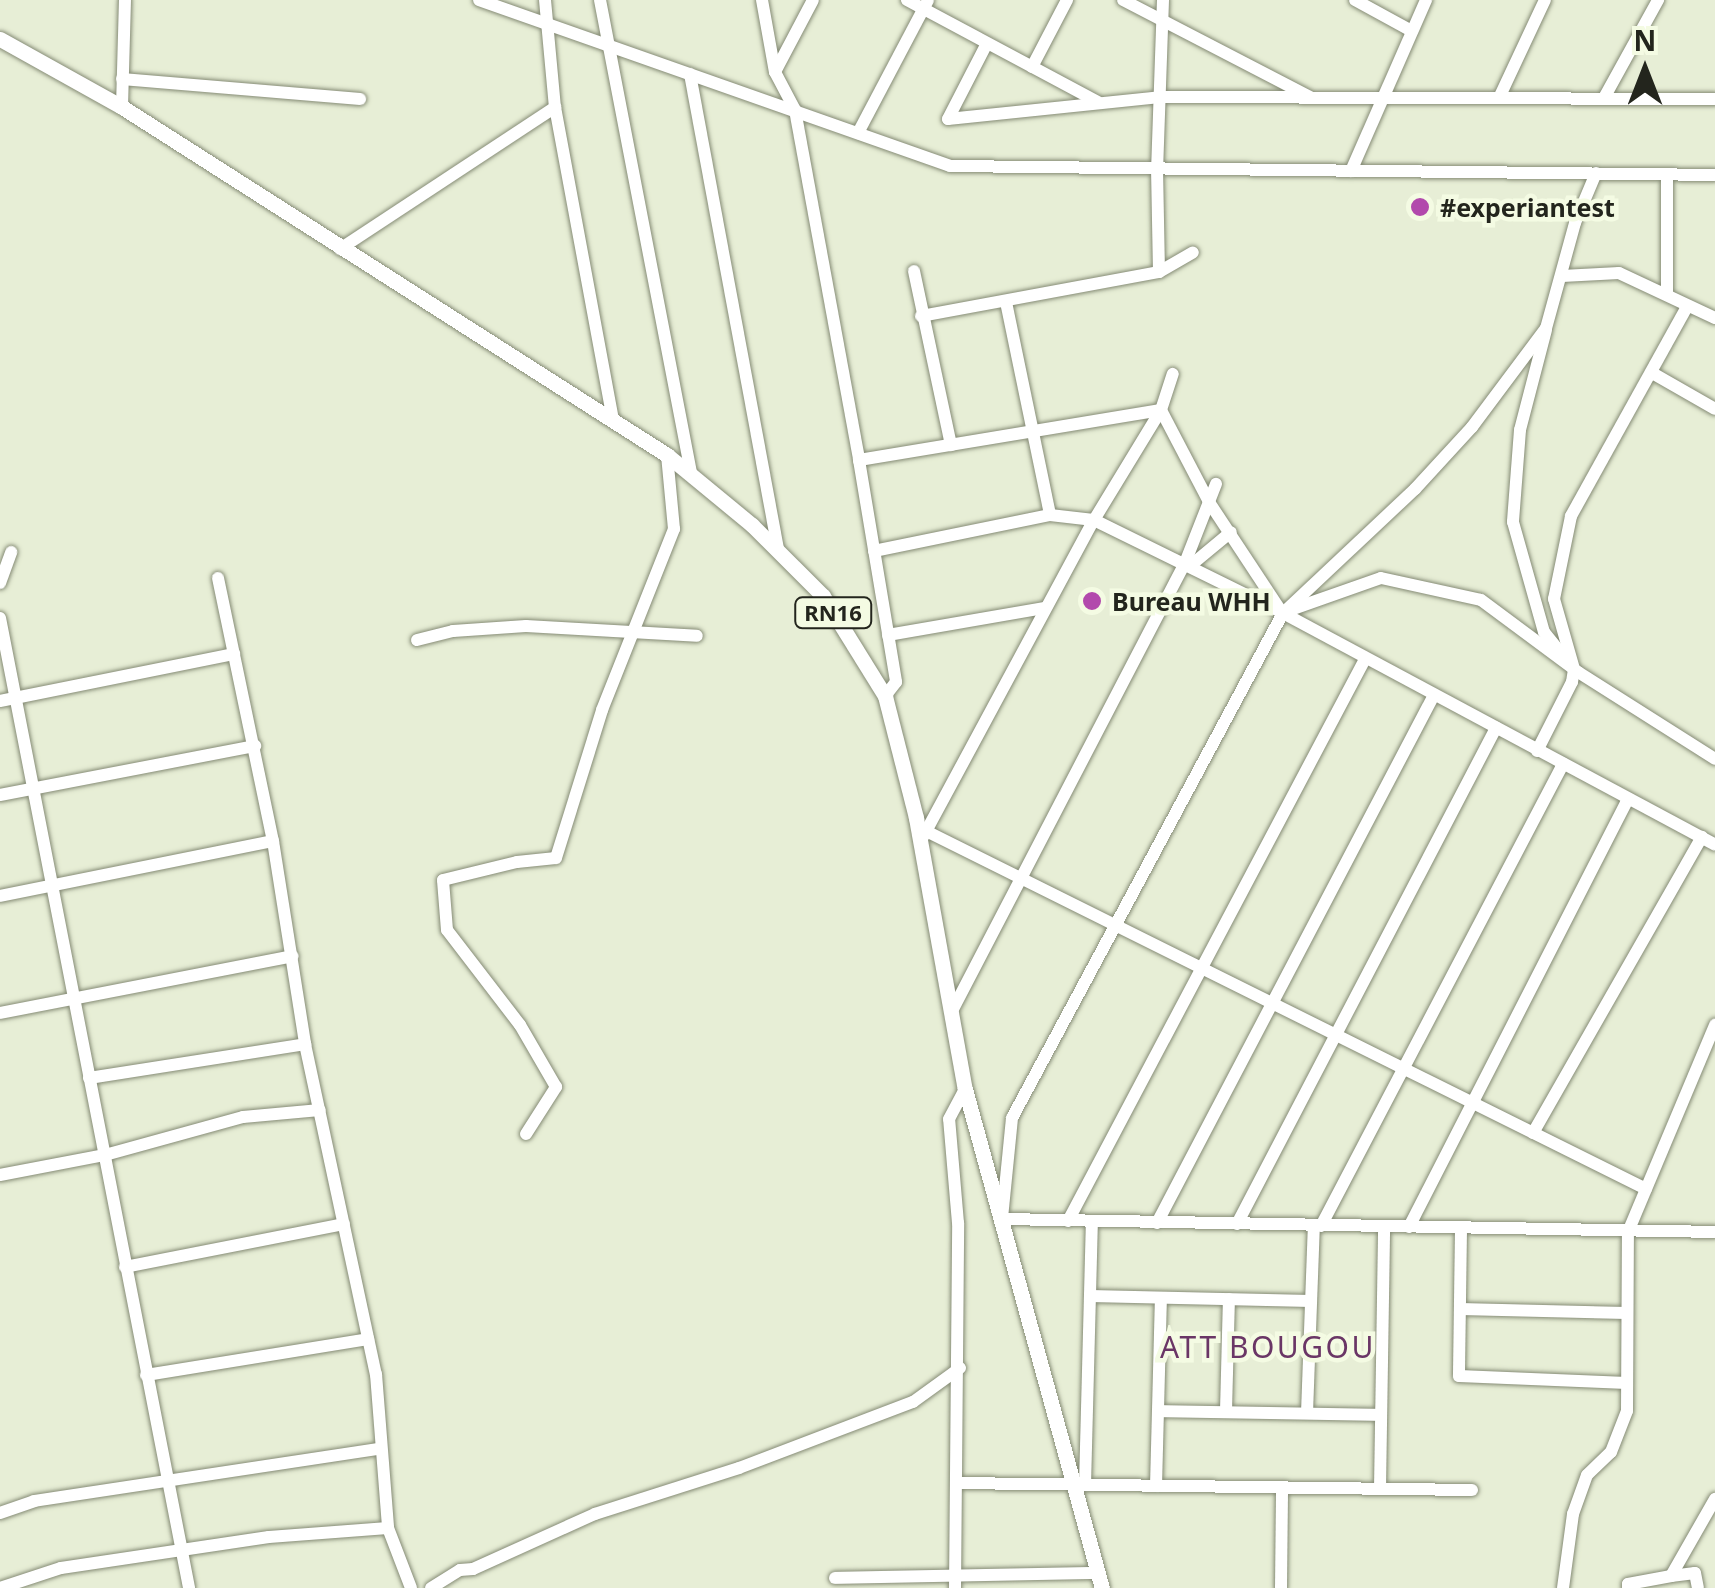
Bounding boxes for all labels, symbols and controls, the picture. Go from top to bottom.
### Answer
north arrow [1595,20,1695,120]
text: N [1634,21,1656,59]
place label: #experiantest [1440,192,1615,222]
marker: #experiantest [1409,196,1431,218]
place label: Bureau WHH [1112,586,1271,616]
marker: Bureau WHH [1081,590,1103,612]
road number: RN16 [793,596,873,630]
district label: ATT BOUGOU [1160,1329,1376,1365]

